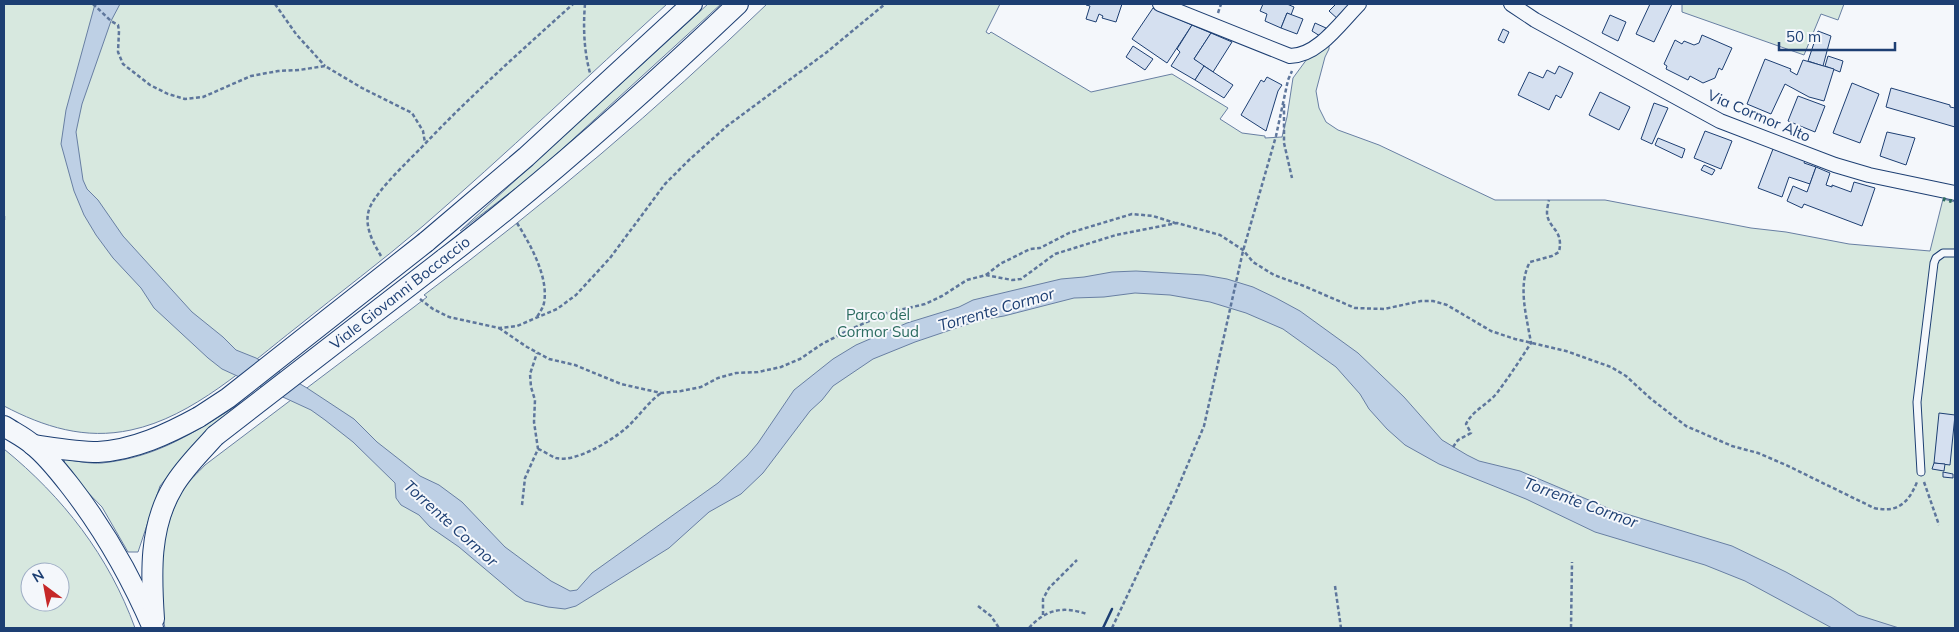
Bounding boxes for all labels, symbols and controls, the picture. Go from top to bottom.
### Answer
scale bar [1779,20,1895,52]
text: 50 m [1786,27,1821,46]
street label: Via Cormor Alto [1705,85,1814,146]
street label: Viale Giovanni Boccaccio [326,232,474,353]
water label: Torrente Cormor [936,283,1058,335]
park label: Parco del Cormor Sud [837,305,919,341]
water label: Torrente Cormor [1521,472,1642,532]
water label: Torrente Cormor [400,475,503,571]
north arrow [20,562,70,612]
text: N [29,566,47,586]

